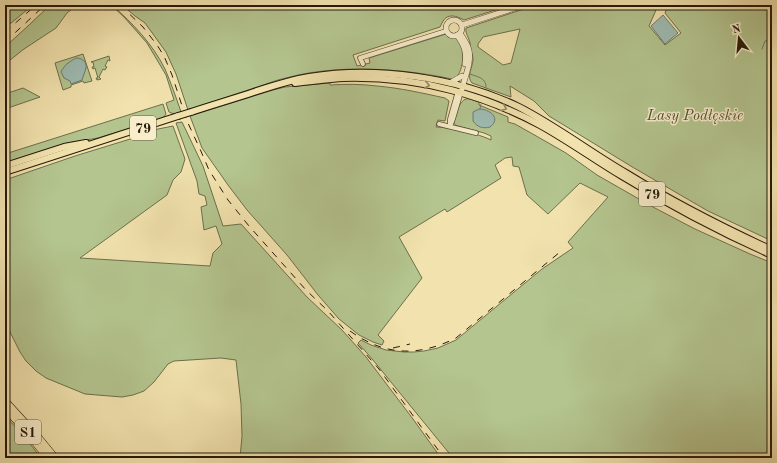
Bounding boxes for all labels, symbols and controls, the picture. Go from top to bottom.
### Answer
north arrow [719,18,759,58]
text: N [731,23,743,36]
one-way arrow [424,80,430,88]
one-way arrow [500,103,507,111]
park label: Lasy Podłęskie [646,109,743,124]
road number: 79 [130,116,156,140]
road number: 79 [639,182,665,206]
road number: S1 [15,420,41,444]

